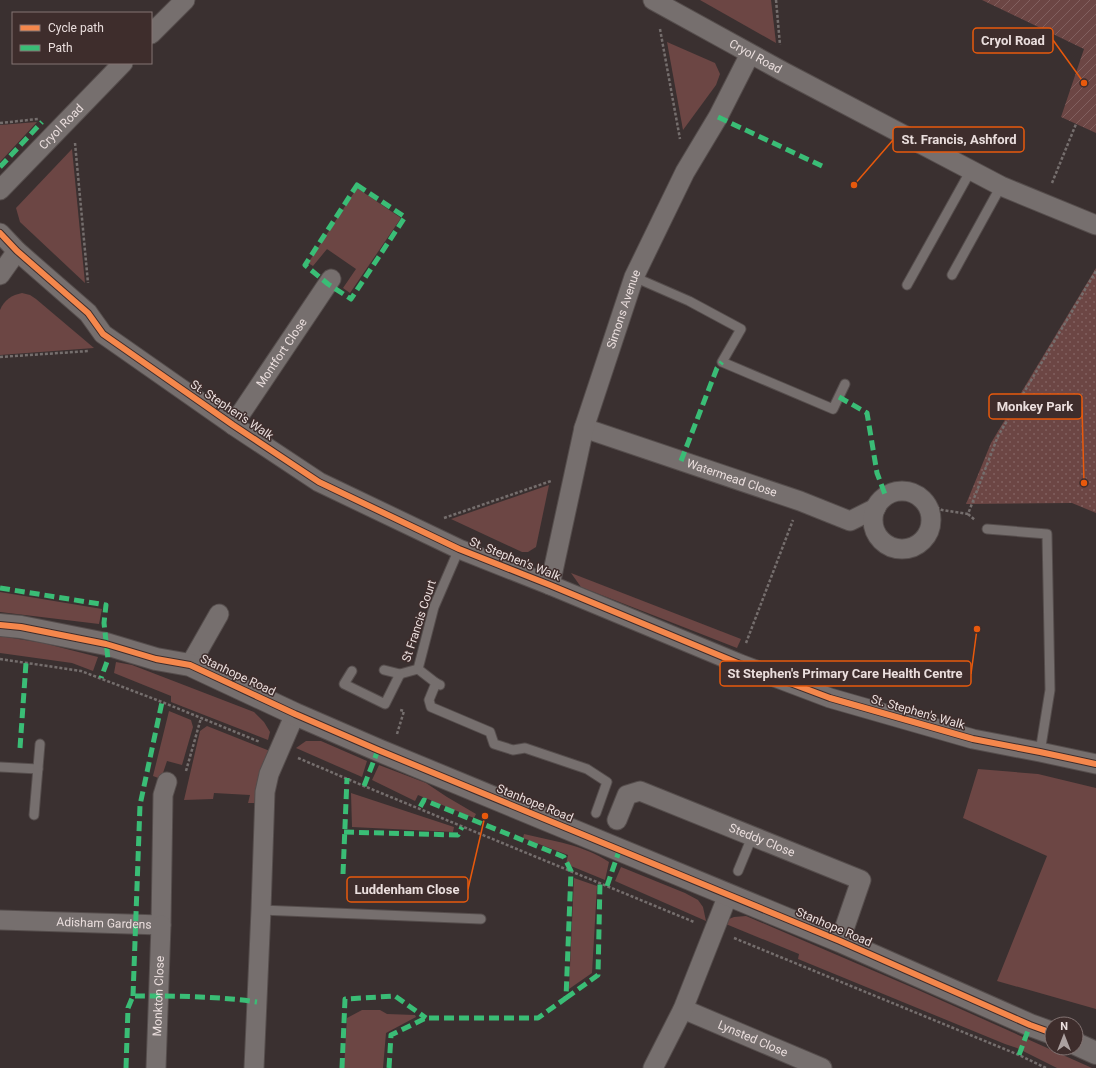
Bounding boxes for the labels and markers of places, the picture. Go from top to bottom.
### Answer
callout: Cryol Road [973,28,1053,53]
callout: St. Francis, Ashford [893,127,1024,152]
callout: Monkey Park [989,394,1082,419]
callout: St Stephen's Primary Care Health Centre [720,661,971,686]
callout: Luddenham Close [347,877,468,902]

